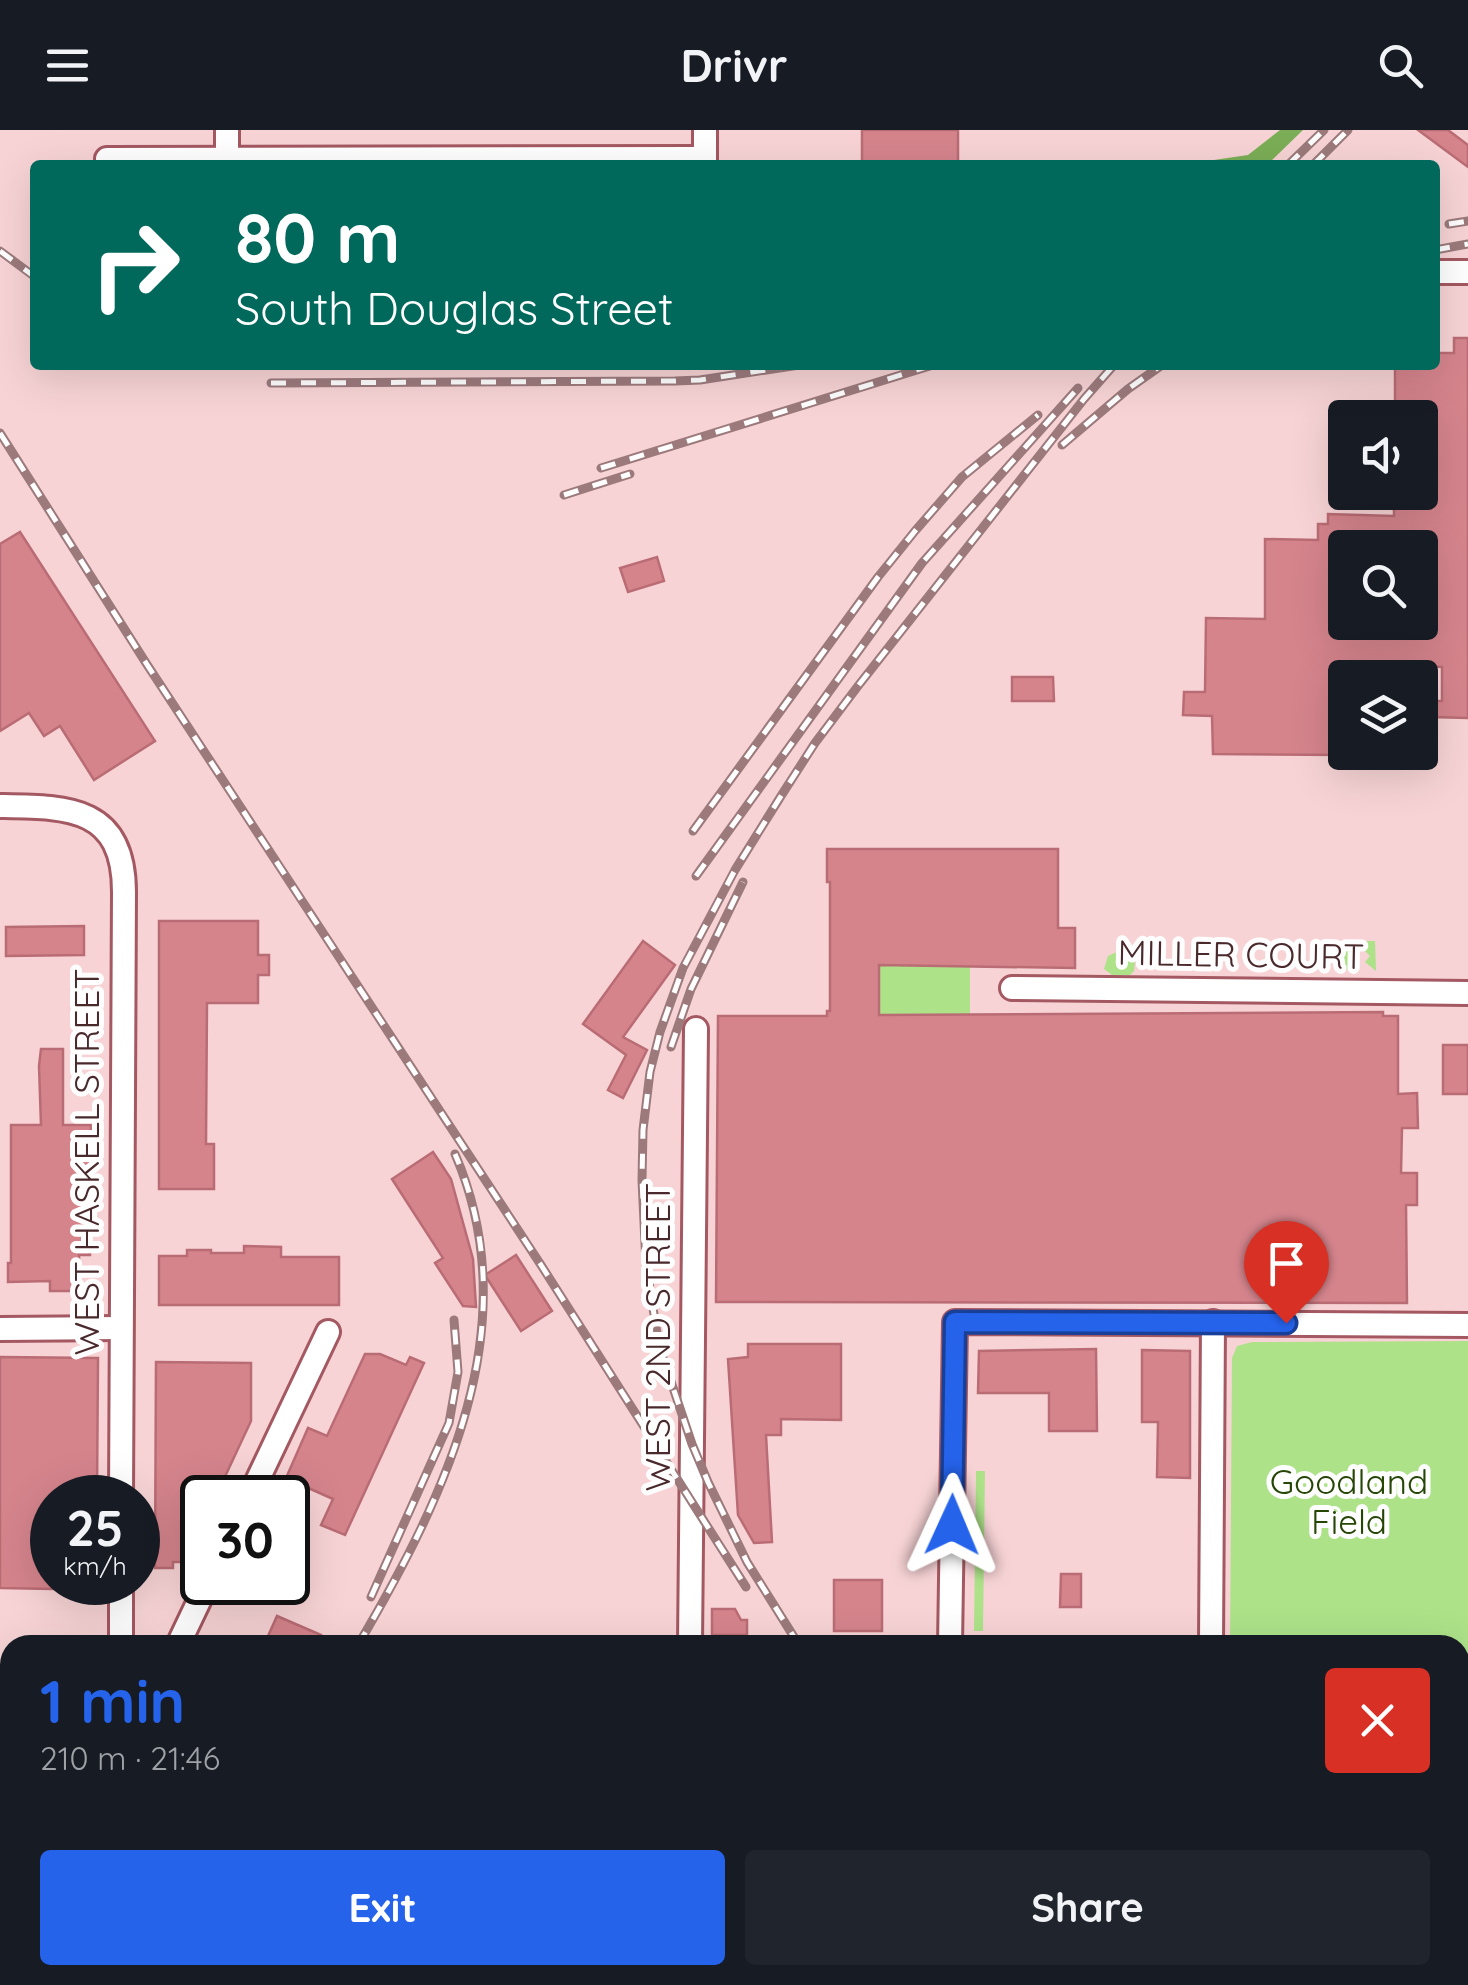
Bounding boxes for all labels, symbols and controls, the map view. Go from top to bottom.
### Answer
text: Drivr [680,37,788,93]
icon: menu [40,38,95,93]
icon: search [1373,38,1428,93]
text: 80 m [235,193,400,281]
icon: right [70,200,200,330]
text: South Douglas Street [235,280,673,336]
map controls [1328,400,1438,770]
button: sound [1328,400,1438,510]
button: search [1328,530,1438,640]
button: layers [1328,660,1438,770]
street label: MILLER COURT [1117,930,1365,978]
street label: WEST HASKELL STREET [64,968,108,1356]
street label: WEST 2ND STREET [635,1183,679,1491]
pin [1244,1221,1329,1324]
icon: arrive [1259,1236,1314,1291]
park label: Goodland Field [1270,1459,1428,1543]
position arrow [900,1473,1004,1577]
speed limit sign: 30 [180,1475,310,1605]
text: 25 [66,1496,124,1559]
text: km/h [63,1550,127,1581]
text: 1 min [40,1663,185,1738]
button: close [1325,1668,1430,1773]
text: 210 m · 21:46 [40,1738,220,1778]
button: Exit [40,1850,725,1965]
button: Share [745,1850,1430,1965]

